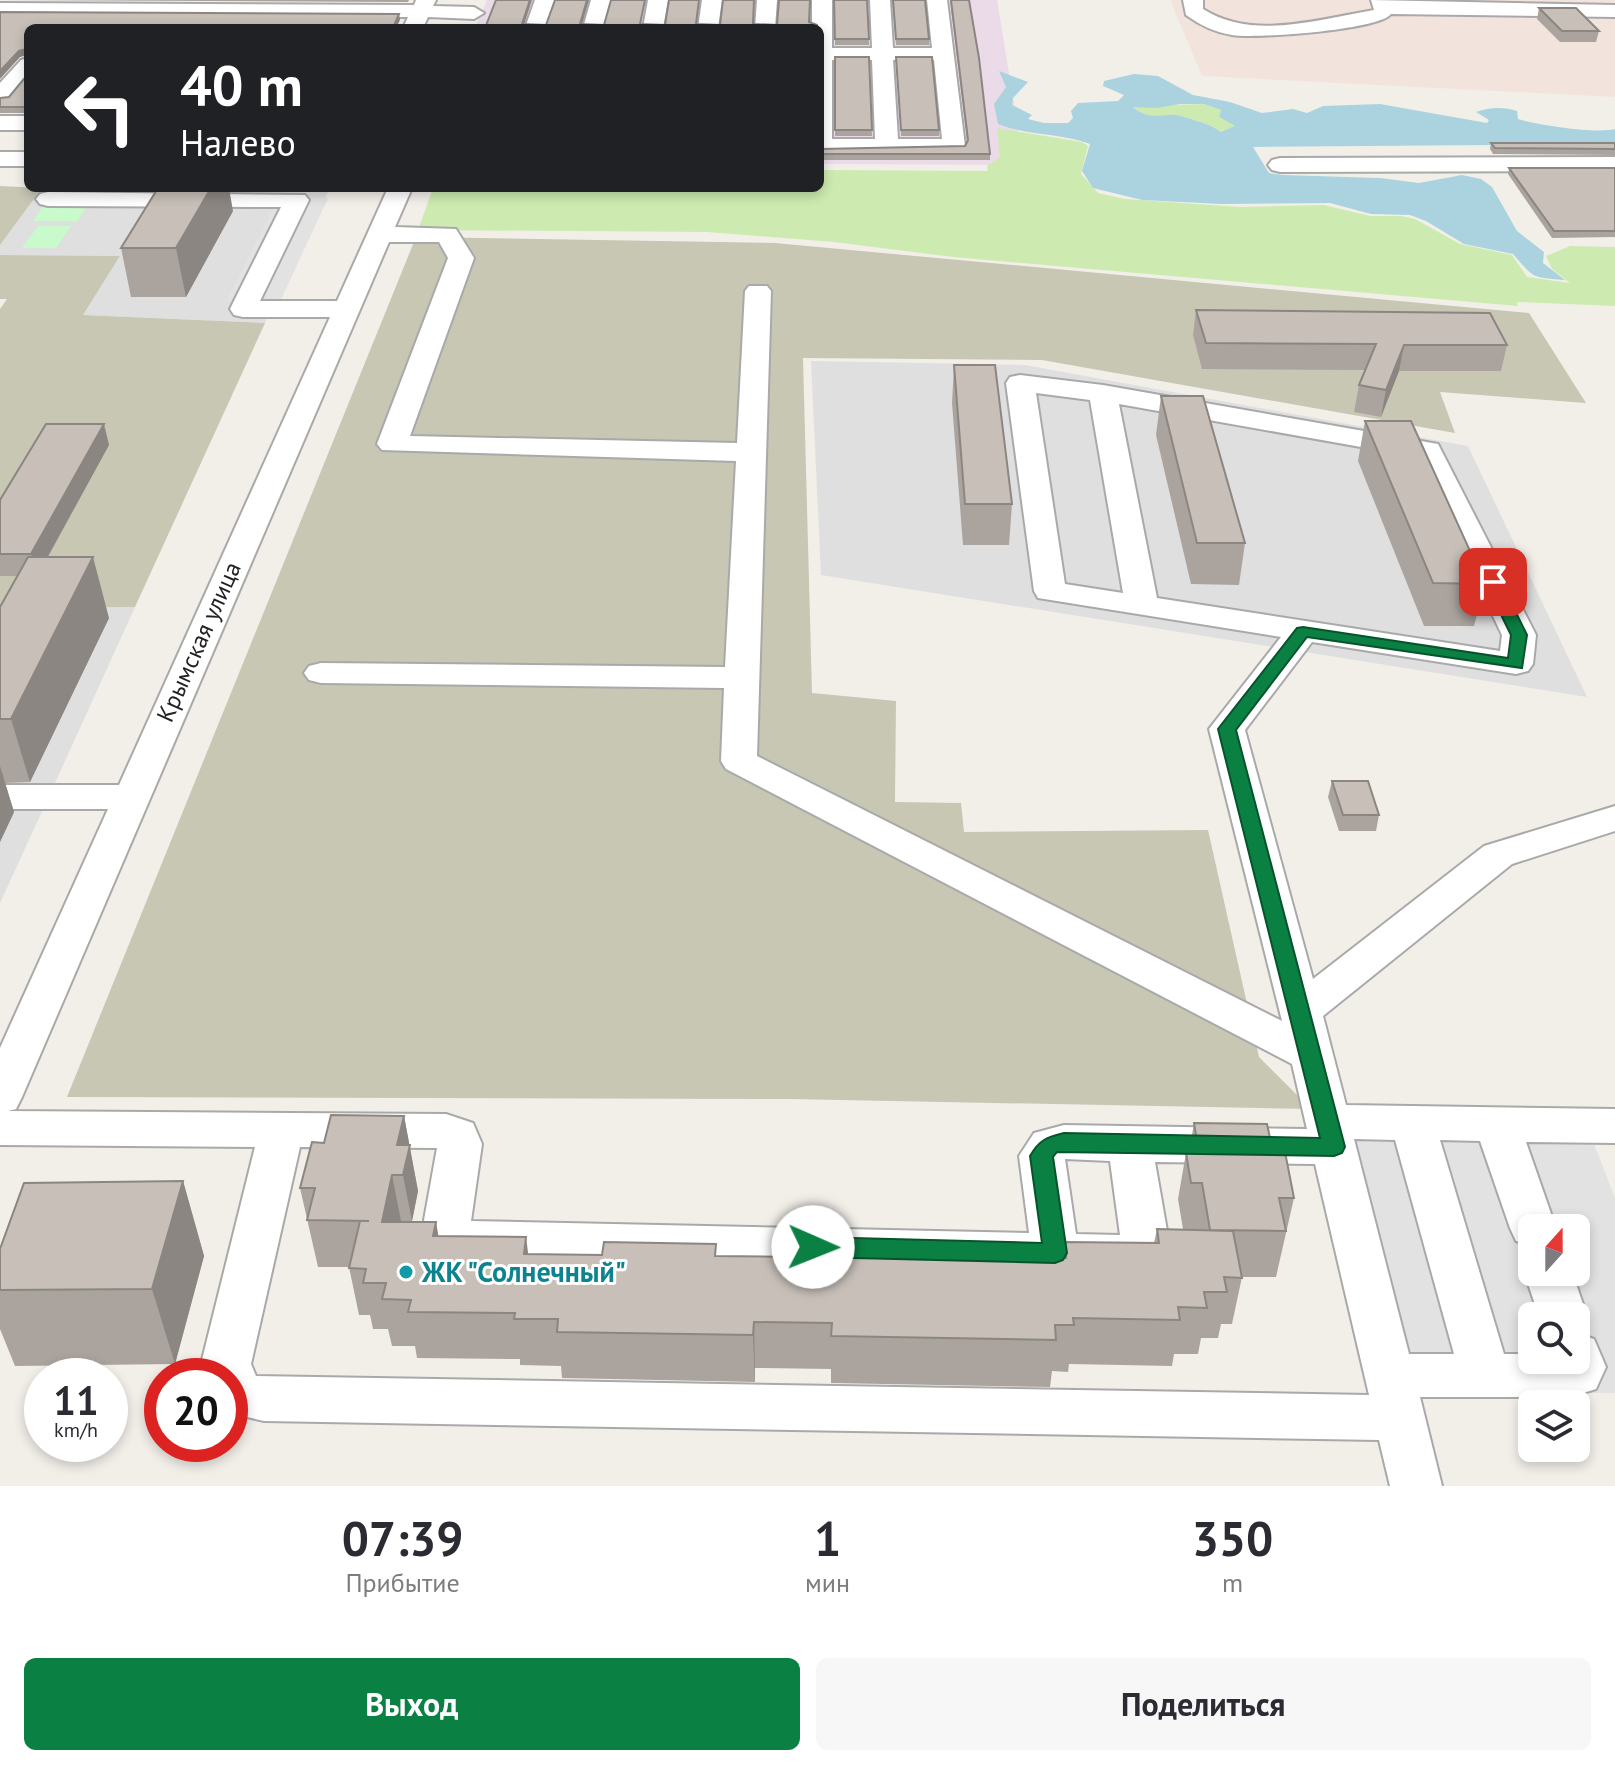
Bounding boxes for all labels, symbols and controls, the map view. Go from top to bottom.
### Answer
text: 40 m [180,49,303,121]
icon: left [48,56,152,160]
text: Налево [180,119,296,166]
pin [1459,548,1527,616]
street label: Крымская улица [149,557,248,727]
icon: arrive [1471,560,1515,604]
position arrow [771,1205,855,1289]
north arrow [1518,1214,1590,1286]
map controls [1518,1214,1590,1462]
place label: ЖК "Солнечный" [421,1253,626,1290]
marker: ЖК "Солнечный" [397,1263,415,1281]
button: search [1518,1302,1590,1374]
speed limit sign: 20 [144,1358,248,1462]
text: 11 [53,1374,99,1426]
button: layers [1518,1390,1590,1462]
text: km/h [54,1417,98,1443]
text: 07:39 [342,1507,463,1569]
text: 1 [814,1507,841,1569]
text: 350 [1192,1507,1273,1569]
text: Прибытие [345,1566,460,1599]
text: мин [805,1566,850,1599]
text: m [1222,1566,1243,1599]
button: Выход [24,1658,800,1750]
button: Поделиться [816,1658,1591,1750]

